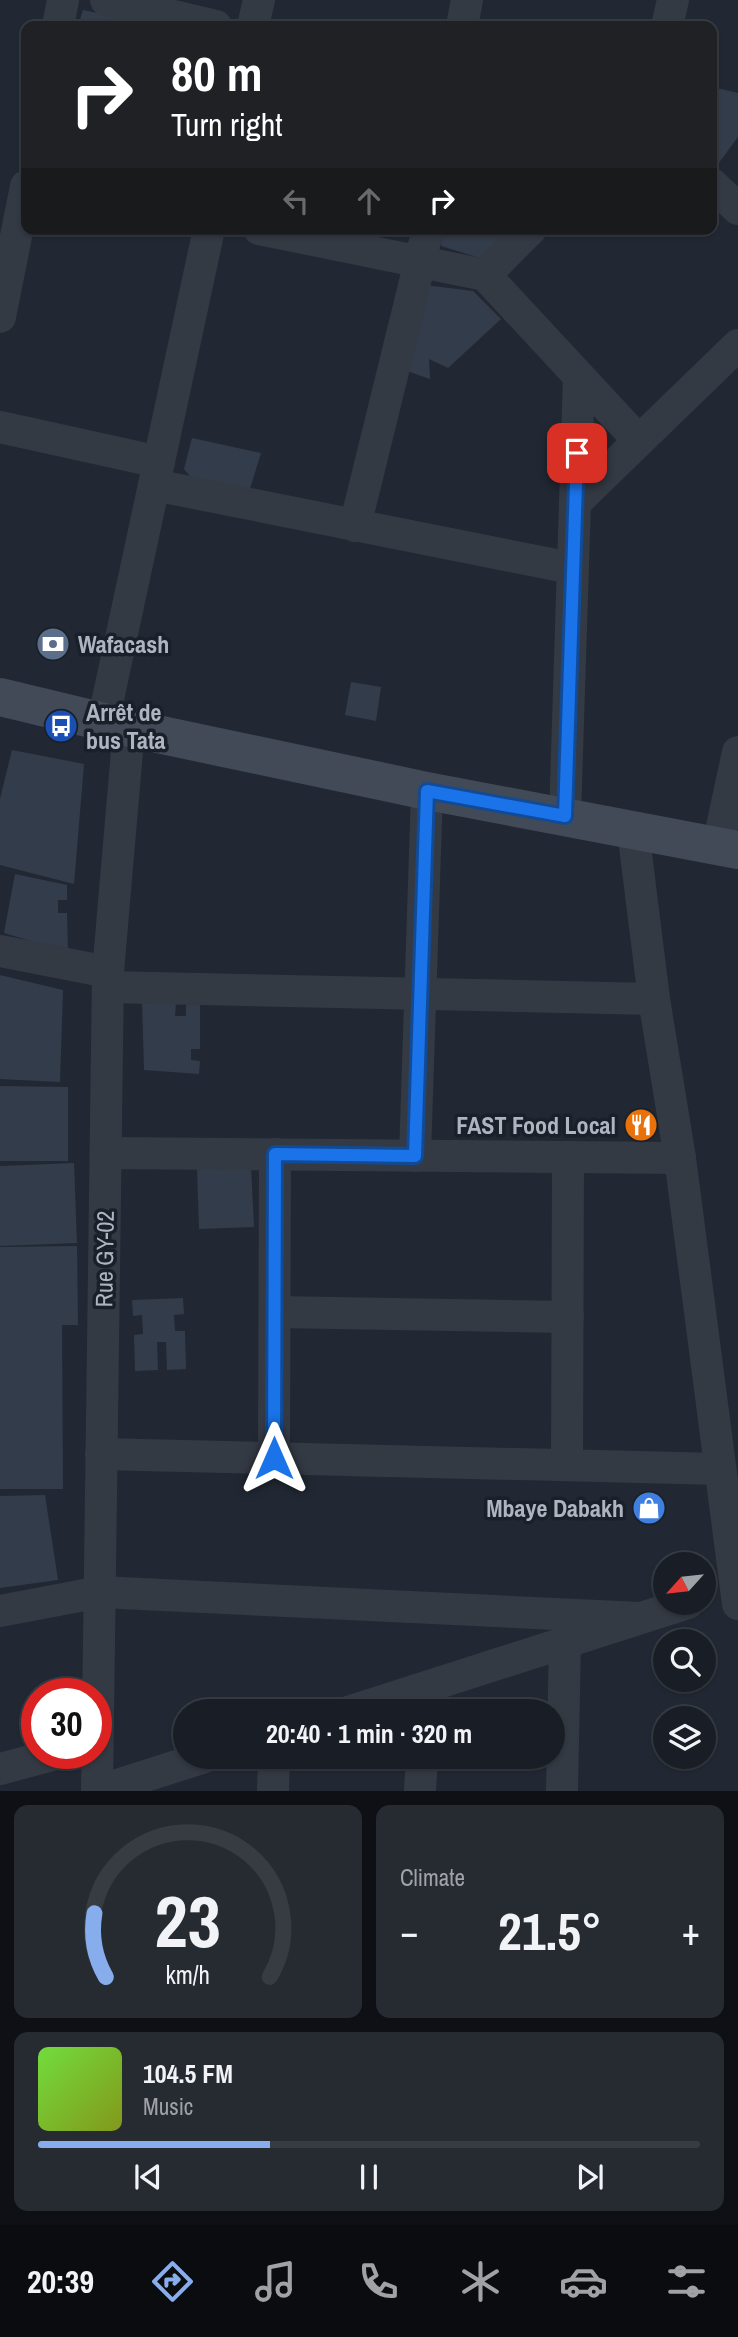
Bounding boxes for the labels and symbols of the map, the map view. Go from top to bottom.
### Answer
pin [547,423,607,483]
bank icon: Wafacash [34,625,72,663]
place label: Wafacash [78,628,169,660]
place label: Arrêt de bus Tata [86,696,166,756]
bus stop icon: Arrêt de bus Tata [42,707,80,745]
restaurant icon: FAST Food Local [622,1106,660,1144]
place label: FAST Food Local [456,1109,616,1141]
street label: Rue GY-02 [87,1210,121,1308]
position arrow [237,1421,311,1495]
shop icon: Mbaye Dabakh [630,1489,668,1527]
place label: Mbaye Dabakh [486,1492,624,1524]
north arrow [653,1552,716,1615]
speed limit sign: 30 [21,1678,112,1769]

